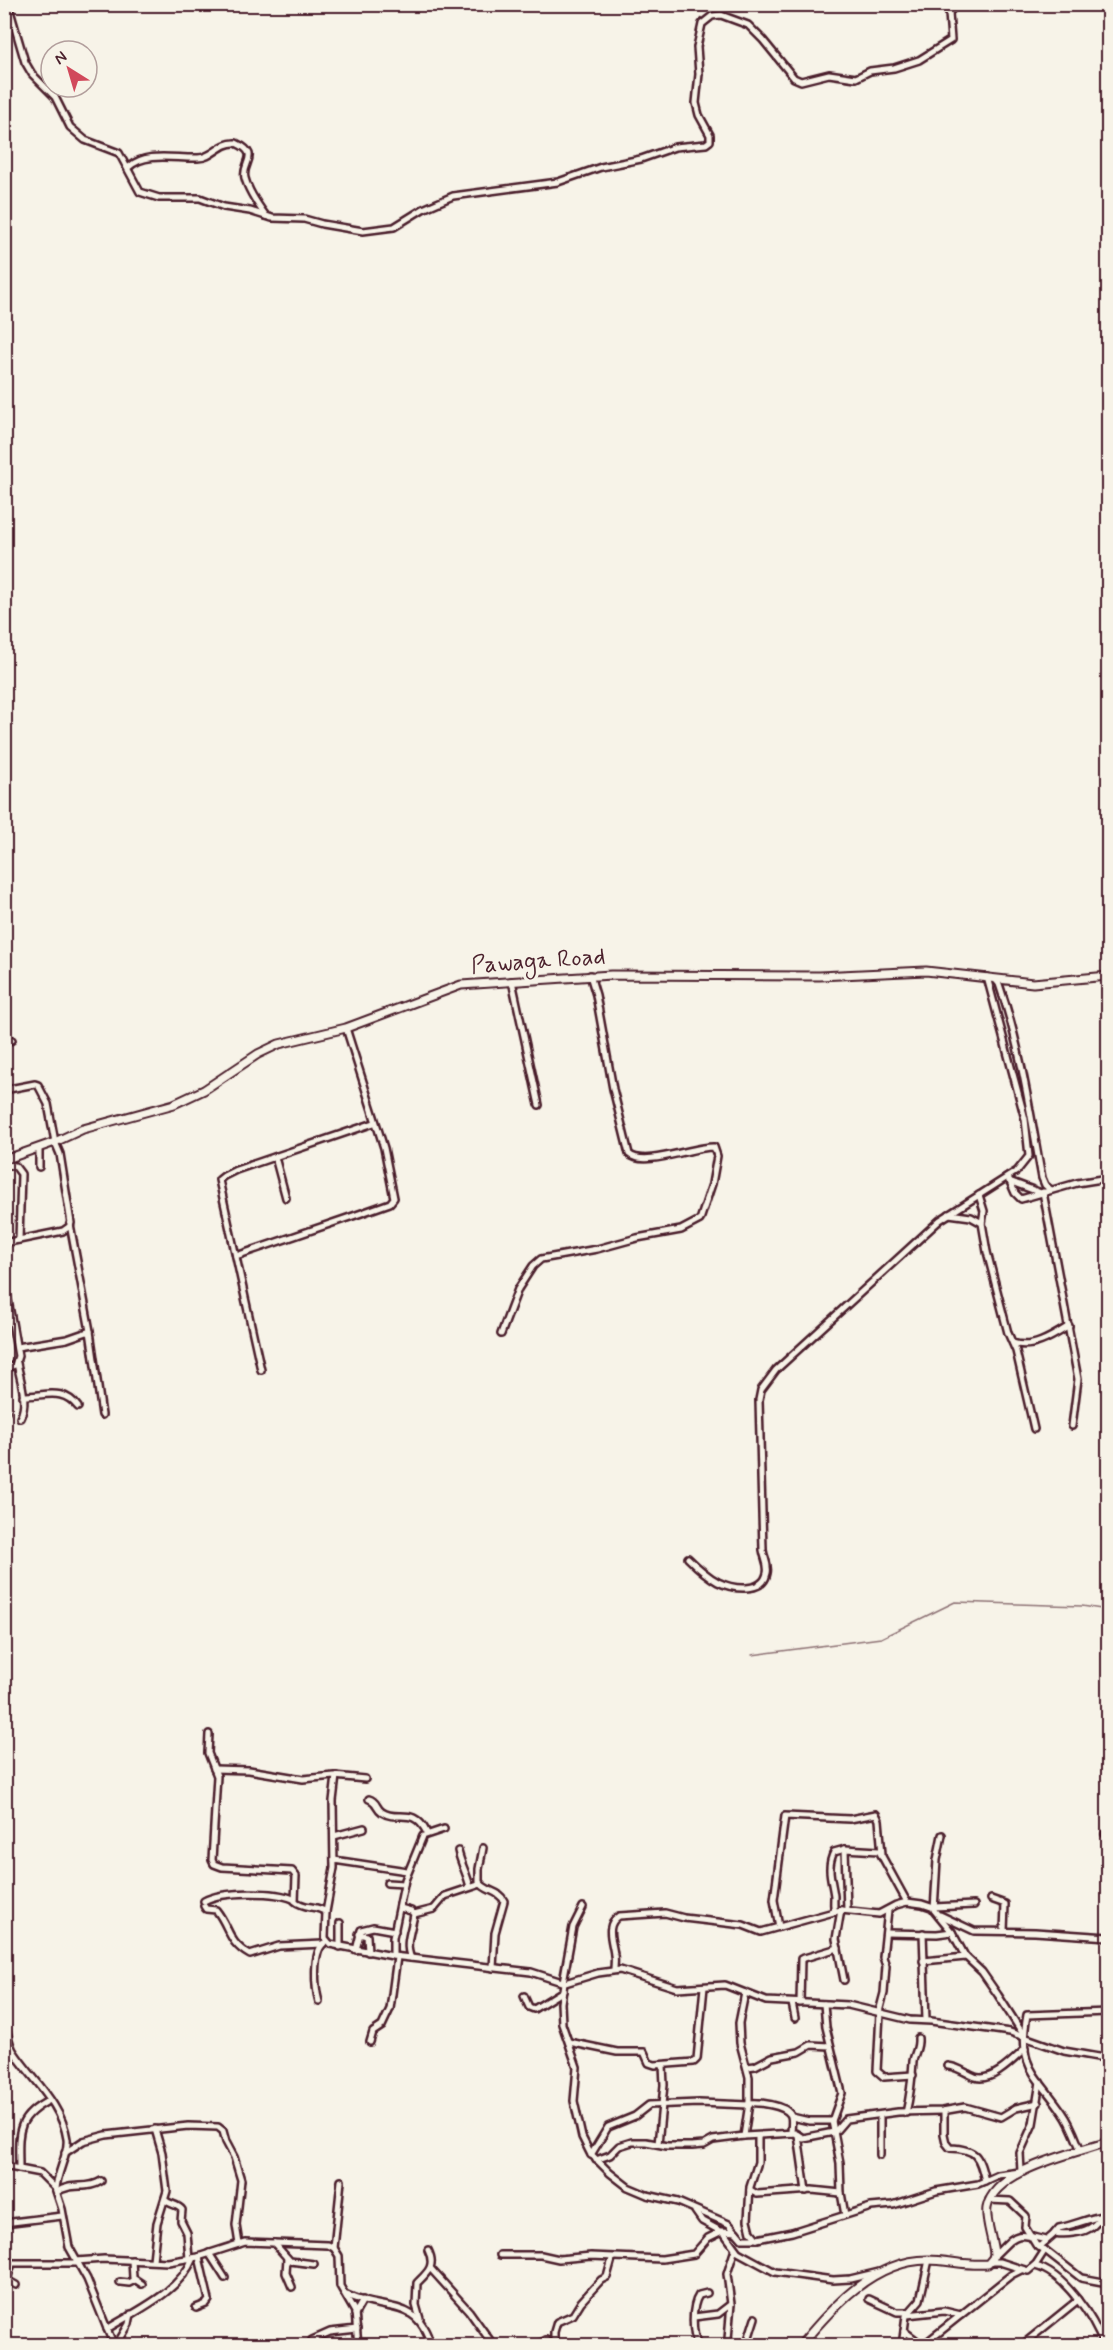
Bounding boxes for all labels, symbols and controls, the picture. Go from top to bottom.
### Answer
north arrow [39,39,99,99]
text: N [50,47,71,70]
street label: Pawaga Road [470,941,606,984]

